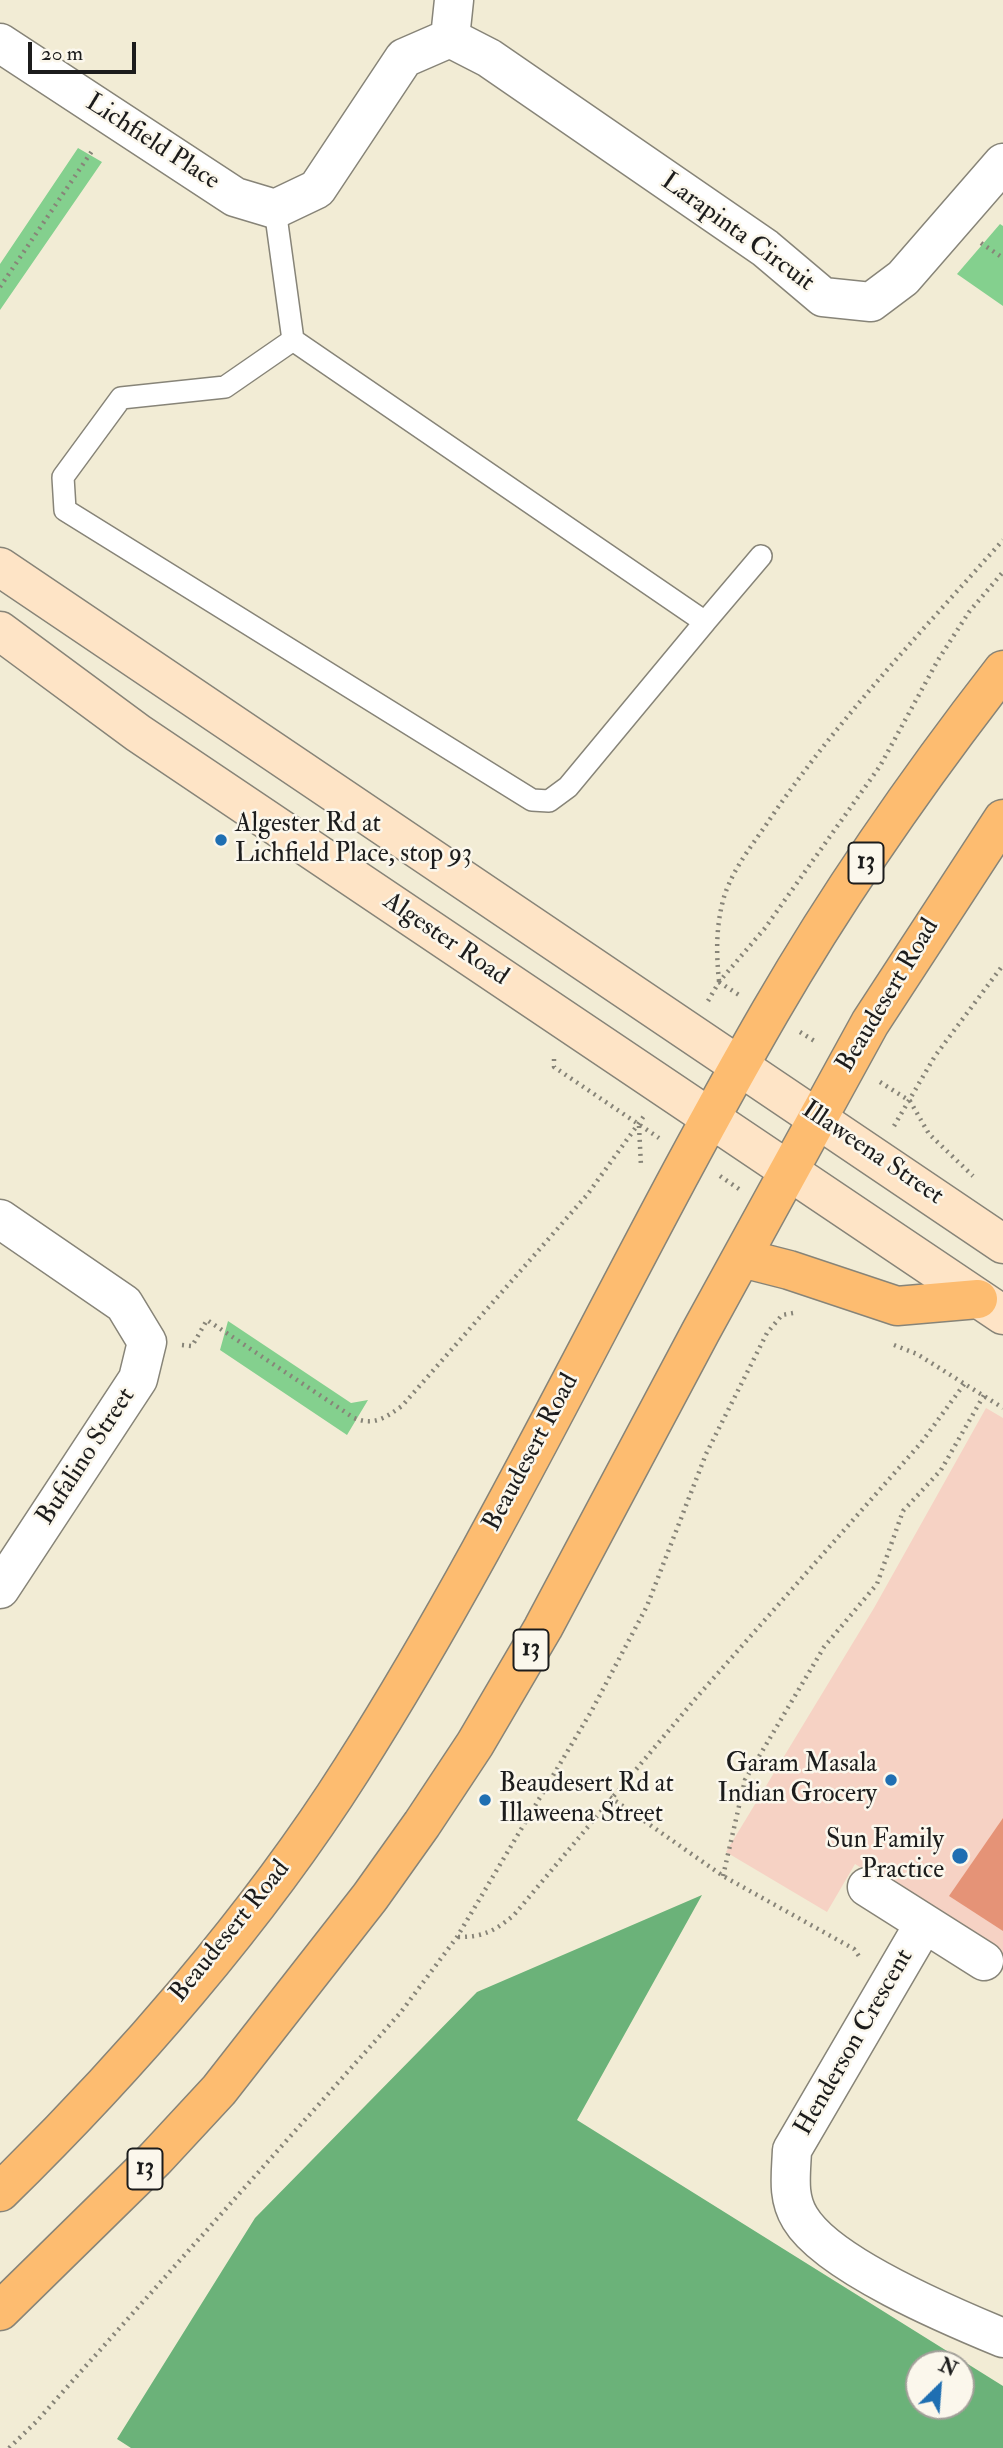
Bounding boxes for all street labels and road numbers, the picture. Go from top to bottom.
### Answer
street label: Lichfield Place [79,88,225,198]
street label: Larapinta Circuit [654,167,820,299]
road number: 13 [848,842,884,884]
street label: Algester Road [376,887,514,993]
street label: Beaudesert Road [831,914,947,1078]
street label: Illaweena Street [795,1095,949,1213]
street label: Beaudesert Road [478,1369,586,1537]
street label: Bufalino Street [31,1383,143,1531]
road number: 13 [514,1630,548,1670]
street label: Beaudesert Road [164,1855,298,2009]
street label: Henderson Crescent [789,1944,921,2142]
road number: 13 [128,2148,162,2190]

